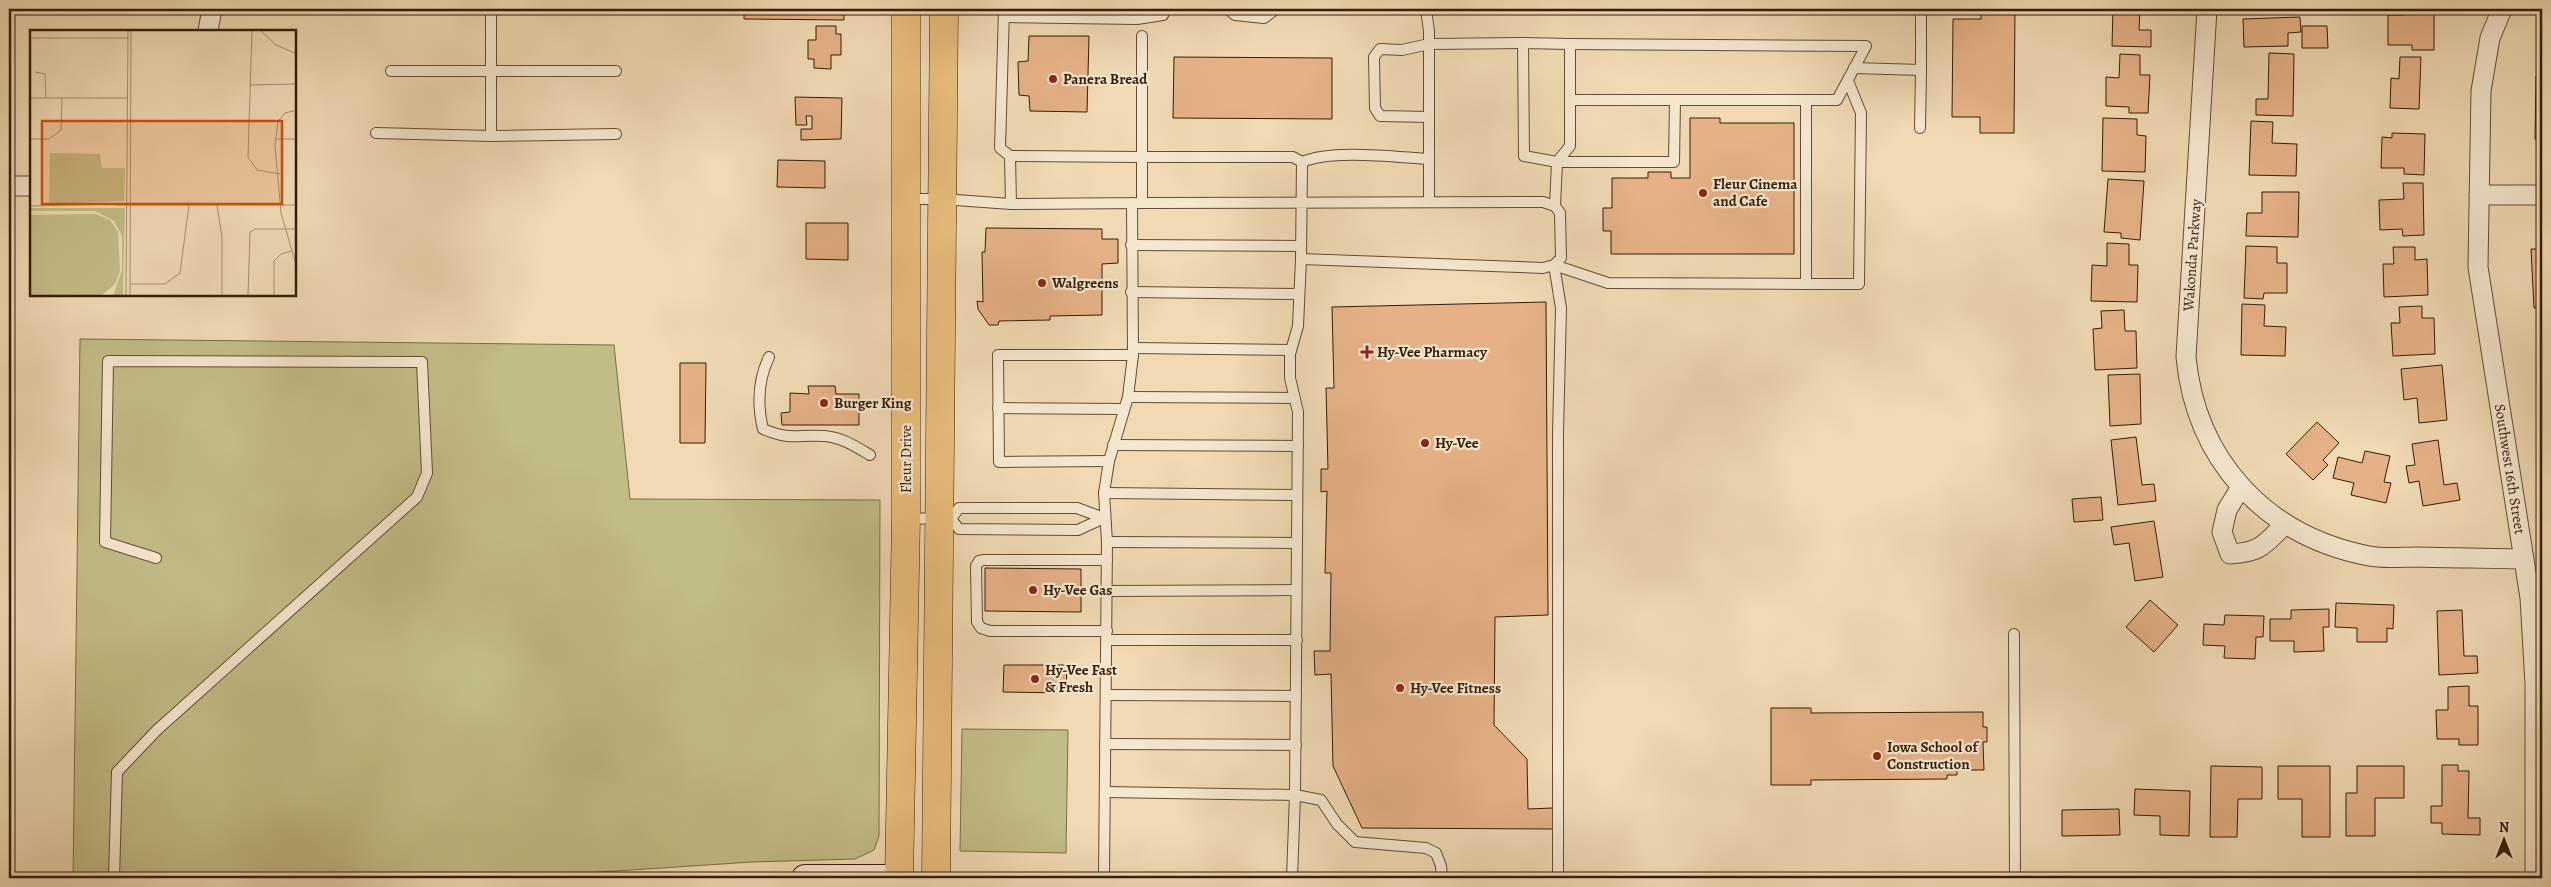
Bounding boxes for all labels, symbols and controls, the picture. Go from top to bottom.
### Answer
inset map [30,30,296,296]
place label: Panera Bread [1063,69,1148,89]
marker: Panera Bread [1047,73,1059,85]
place label: Fleur Cinema and Cafe [1713,174,1798,211]
marker: Fleur Cinema and Cafe [1697,187,1709,199]
street label: Wakonda Parkway [2178,198,2206,313]
place label: Walgreens [1051,273,1119,293]
marker: Walgreens [1036,277,1048,289]
place label: Hy-Vee Pharmacy [1377,342,1488,362]
marker: Hy-Vee Pharmacy [1361,346,1373,358]
place label: Burger King [834,393,912,413]
marker: Burger King [818,397,830,409]
street label: Southwest 16th Street [2490,402,2530,536]
street label: Fleur Drive [896,424,916,493]
place label: Hy-Vee [1435,433,1479,453]
marker: Hy-Vee [1419,437,1431,449]
place label: Hy-Vee Gas [1043,580,1112,600]
marker: Hy-Vee Gas [1027,584,1039,596]
place label: Hy-Vee Fast & Fresh [1045,660,1117,697]
marker: Hy-Vee Fast & Fresh [1029,673,1041,685]
place label: Hy-Vee Fitness [1410,678,1501,698]
marker: Hy-Vee Fitness [1394,682,1406,694]
place label: Iowa School of Construction [1887,737,1980,774]
marker: Iowa School of Construction [1871,750,1883,762]
north arrow [2478,814,2528,864]
text: N [2499,818,2509,837]

